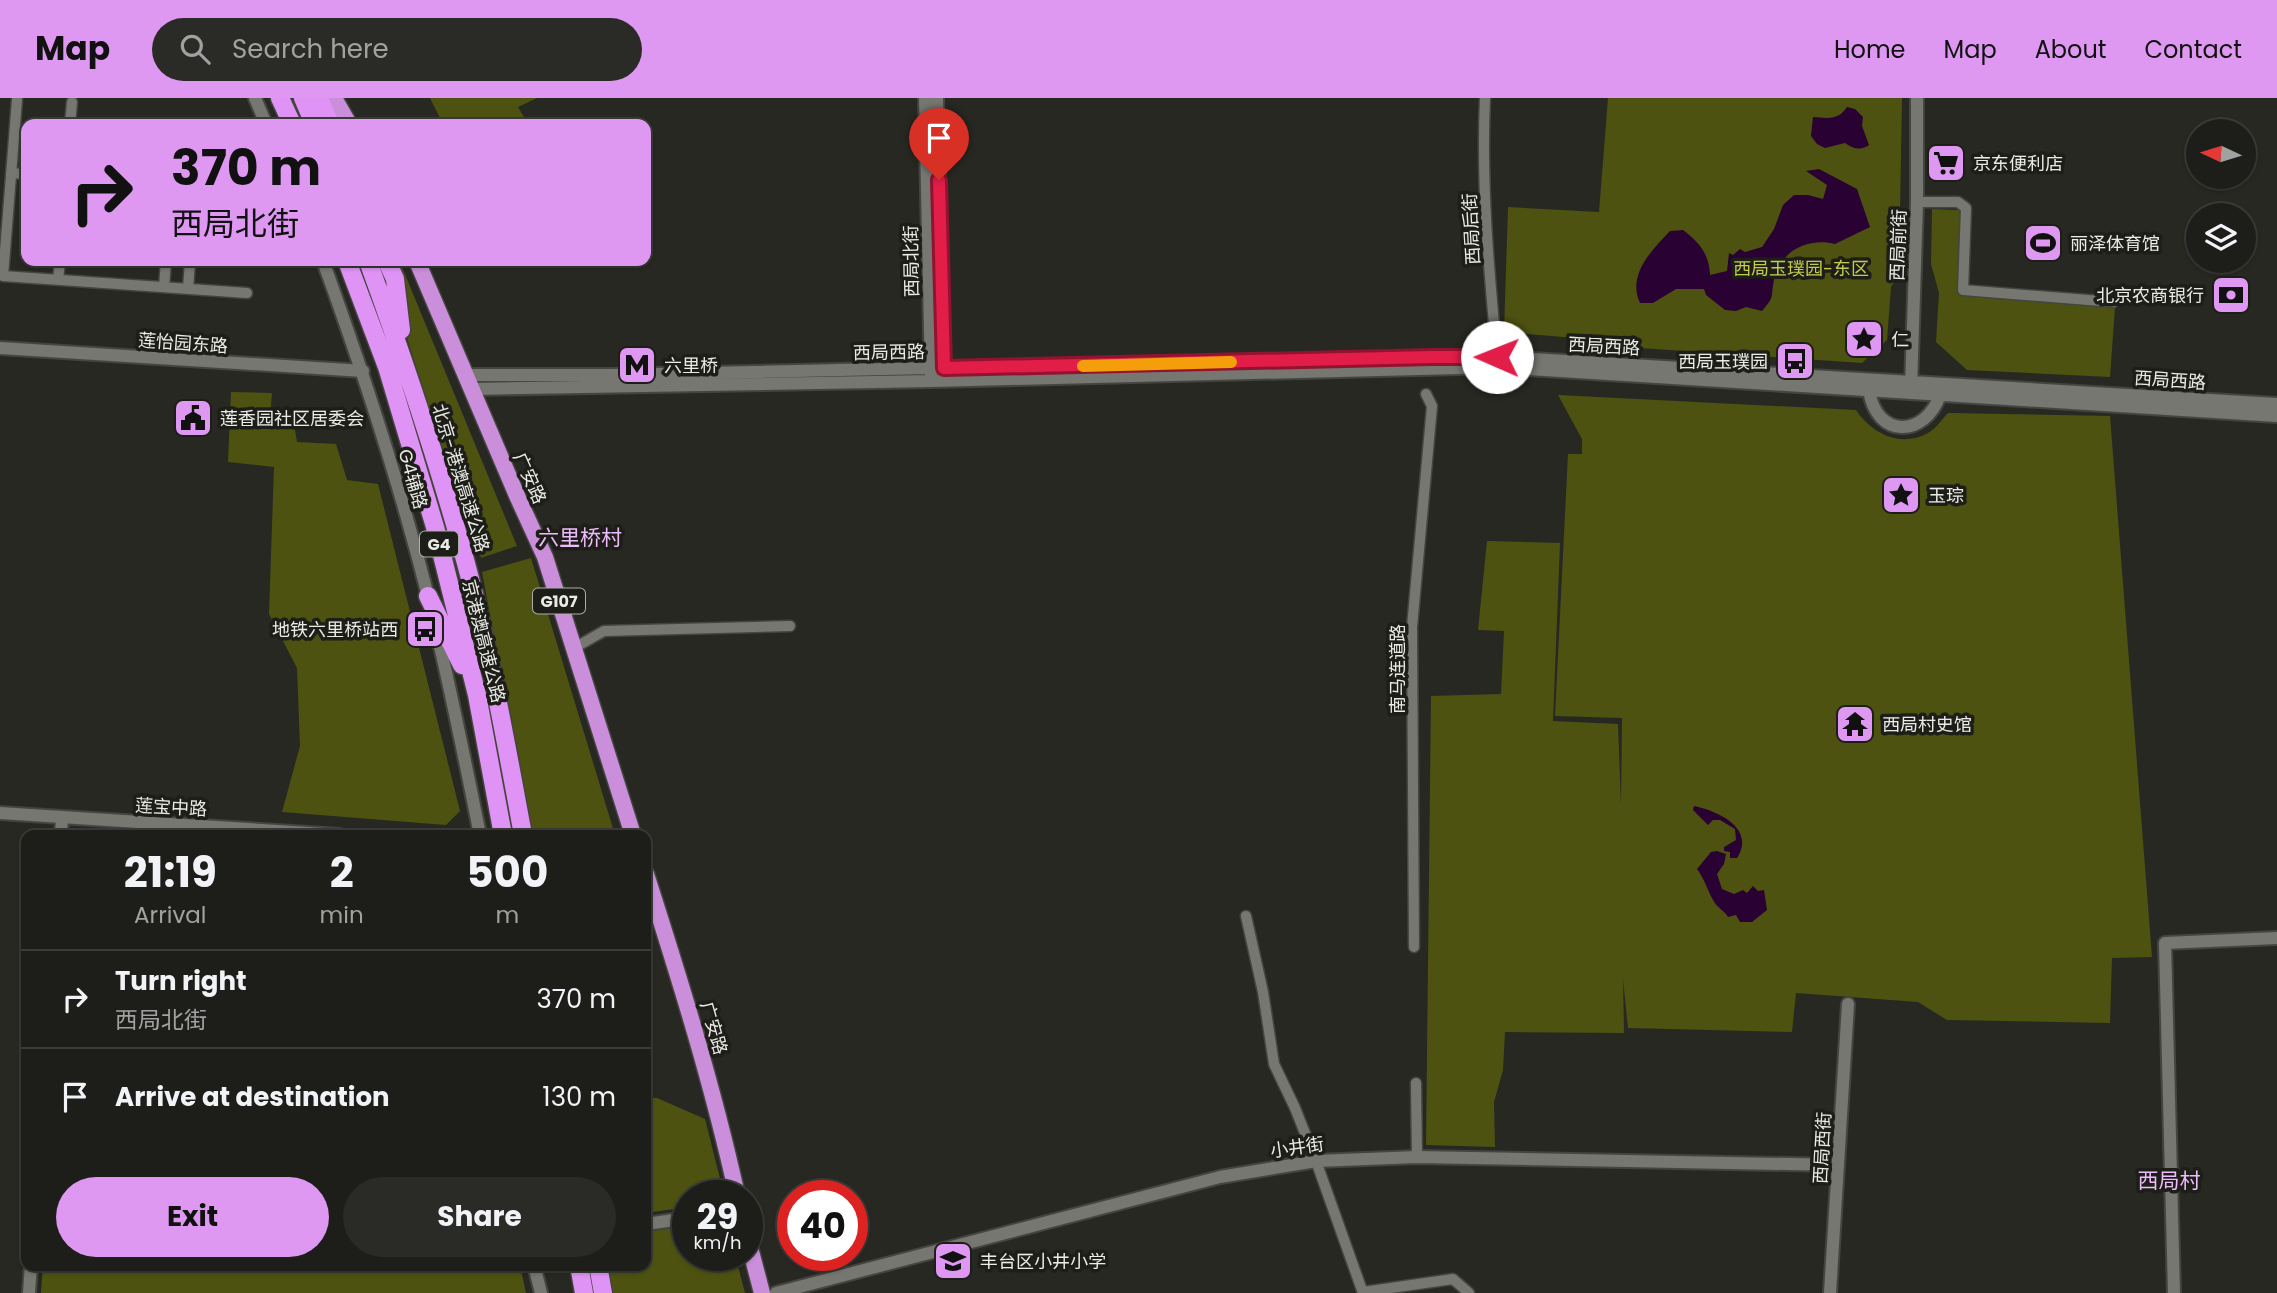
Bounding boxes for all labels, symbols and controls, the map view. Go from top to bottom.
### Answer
search box [152,18,642,81]
text: Map [35,25,110,72]
icon: search [176,30,214,68]
text: Search here [232,31,389,67]
text: Home [1834,33,1906,66]
text: Map [1944,33,1997,66]
text: About [2035,33,2106,66]
text: Contact [2144,33,2242,66]
pin [909,108,969,180]
icon: arrive [920,119,958,157]
north arrow [2186,119,2256,189]
map controls [2186,119,2256,273]
text: 370 m [171,134,321,202]
supermarket icon: 京东便利店 [1925,142,1967,184]
icon: right [56,147,147,238]
place label: 京东便利店 [1973,151,2063,176]
street label: 西局后街 [1457,192,1485,266]
text: 西局北街 [171,201,299,246]
button: layers [2186,203,2256,273]
street label: 西局前街 [1884,209,1912,281]
sports icon: 丽泽体育馆 [2022,222,2064,264]
street label: 西局北街 [898,225,924,297]
place label: 丽泽体育馆 [2070,231,2160,256]
park label: 西局玉璞园-东区 [1733,256,1869,281]
bank icon: 北京农商银行 [2210,274,2252,316]
place label: 北京农商银行 [2096,283,2204,308]
place icon: 仁 [1843,318,1885,360]
position arrow [1460,320,1534,394]
street label: 莲怡园东路 [137,327,229,359]
place label: 仁 [1891,327,1909,352]
street label: 西局西路 [1567,332,1641,360]
street label: 西局西路 [853,339,925,365]
bus stop icon: 西局玉璞园 [1774,340,1816,382]
metro station icon: 六里桥 [616,344,658,386]
place label: 西局玉璞园 [1678,349,1768,374]
place label: 六里桥 [664,353,718,378]
street label: 西局西路 [2133,365,2207,395]
public building icon: 莲香园社区居委会 [172,397,214,439]
street label: 北京-港澳高速公路 [427,401,495,555]
place label: 莲香园社区居委会 [220,406,364,431]
street label: G4辅路 [393,446,433,512]
street label: 广安路 [508,448,552,508]
place icon: 玉琮 [1880,474,1922,516]
place label: 玉琮 [1928,483,1964,508]
district label: 六里桥村 [538,523,622,552]
road number: G4 [420,532,458,556]
street label: 京港澳高速公路 [457,577,511,705]
road number: G107 [533,588,585,614]
bus stop icon: 地铁六里桥站西 [404,608,446,650]
place label: 地铁六里桥站西 [272,617,398,642]
street label: 南马连道路 [1385,624,1410,714]
temple icon: 西局村史馆 [1834,703,1876,745]
place label: 西局村史馆 [1882,712,1972,737]
street label: 莲宝中路 [134,793,208,821]
text: 21:19 [124,843,217,902]
text: 2 [330,843,354,902]
text: 500 [466,843,548,902]
text: Arrival [134,899,207,931]
text: min [320,899,364,931]
text: m [495,899,519,931]
text: Turn right [115,963,247,999]
icon: right [56,980,94,1018]
text: 370 m [536,981,616,1017]
street label: 广安路 [695,999,733,1057]
text: 西局北街 [115,1004,207,1036]
icon: arrive [56,1078,94,1116]
text: Arrive at destination [115,1079,390,1115]
text: 130 m [542,1079,616,1115]
street label: 西局西街 [1808,1111,1836,1185]
street label: 小井街 [1269,1131,1325,1163]
district label: 西局村 [2138,1166,2201,1195]
button: Exit [56,1177,329,1257]
button: Share [343,1177,616,1257]
speed limit sign: 40 [777,1180,868,1271]
text: 29 [697,1192,738,1241]
text: km/h [694,1230,741,1255]
school or university icon: 丰台区小井小学 [932,1240,974,1282]
place label: 丰台区小井小学 [980,1249,1106,1274]

